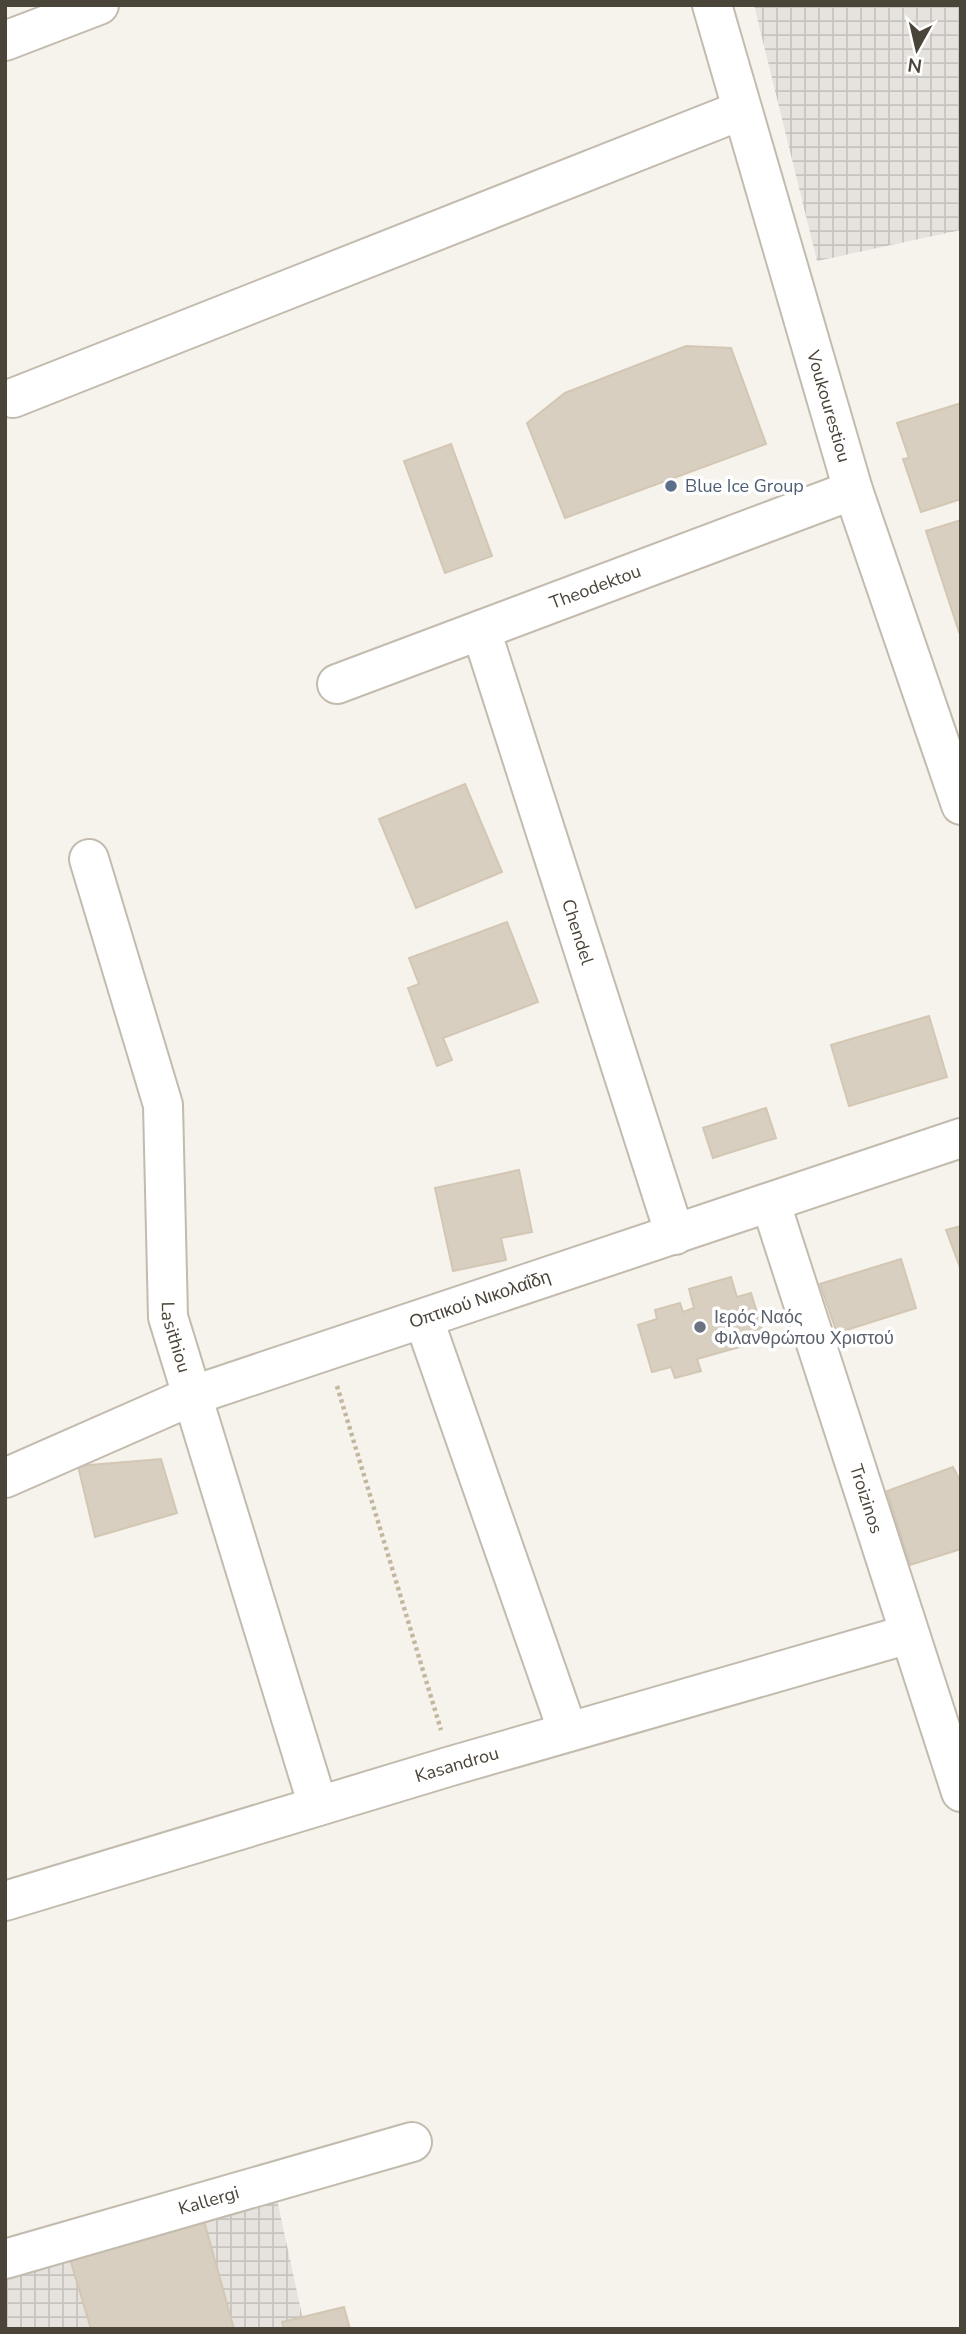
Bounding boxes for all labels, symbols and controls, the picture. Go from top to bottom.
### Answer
north arrow [882,14,952,84]
text: N [906,51,924,79]
street label: Voukourestiou [801,347,856,465]
place label: Blue Ice Group [685,474,804,498]
marker: Blue Ice Group [663,478,679,494]
street label: Theodektou [546,559,644,615]
street label: Chendel [556,896,600,968]
street label: Οπτικού Νικολαΐδη [406,1264,554,1334]
street label: Lasithiou [156,1301,196,1376]
place label: Ιερός Ναός Φιλανθρώπου Χριστού [714,1305,894,1350]
marker: Ιερός Ναός Φιλανθρώπου Χριστού [692,1319,708,1335]
street label: Troizinos [844,1461,889,1537]
street label: Kasandrou [412,1741,502,1788]
street label: Kallergi [176,2180,242,2221]

